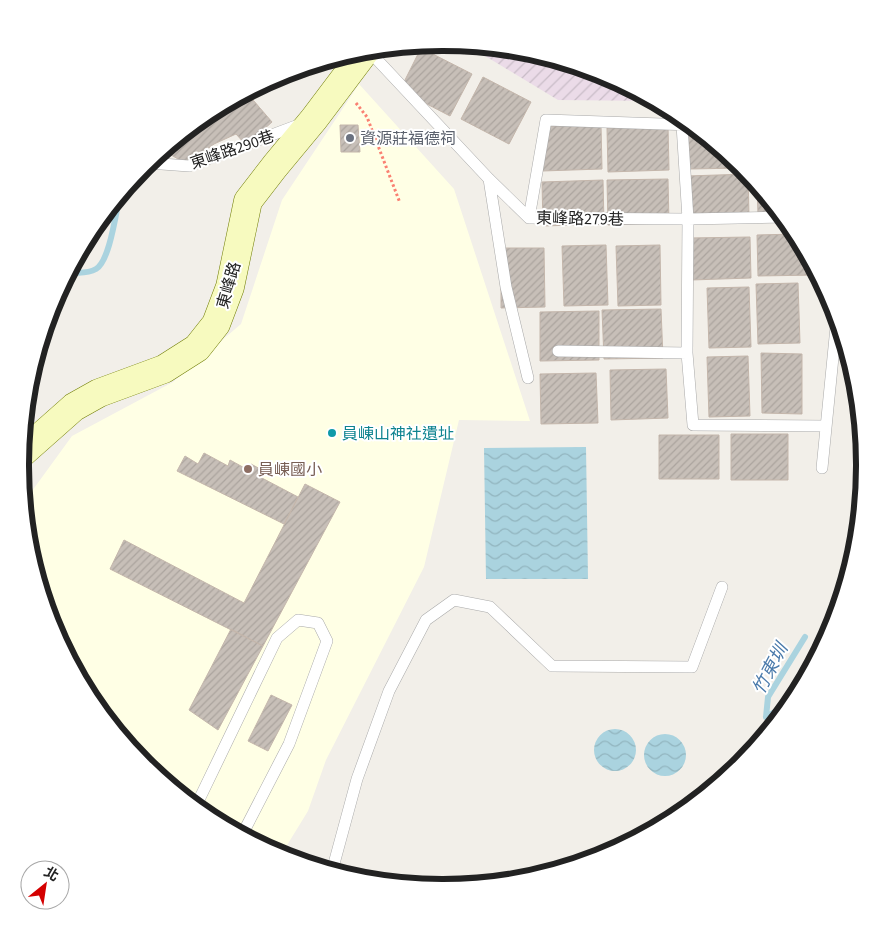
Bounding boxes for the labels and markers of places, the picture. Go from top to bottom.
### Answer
place label: 資源莊福德祠 [360,128,456,150]
marker: 資源莊福德祠 [344,132,356,144]
place label: 員崠山神社遺址 [342,423,454,445]
marker: 員崠山神社遺址 [326,427,338,439]
place label: 員崠國小 [258,459,322,481]
marker: 員崠國小 [242,463,254,475]

